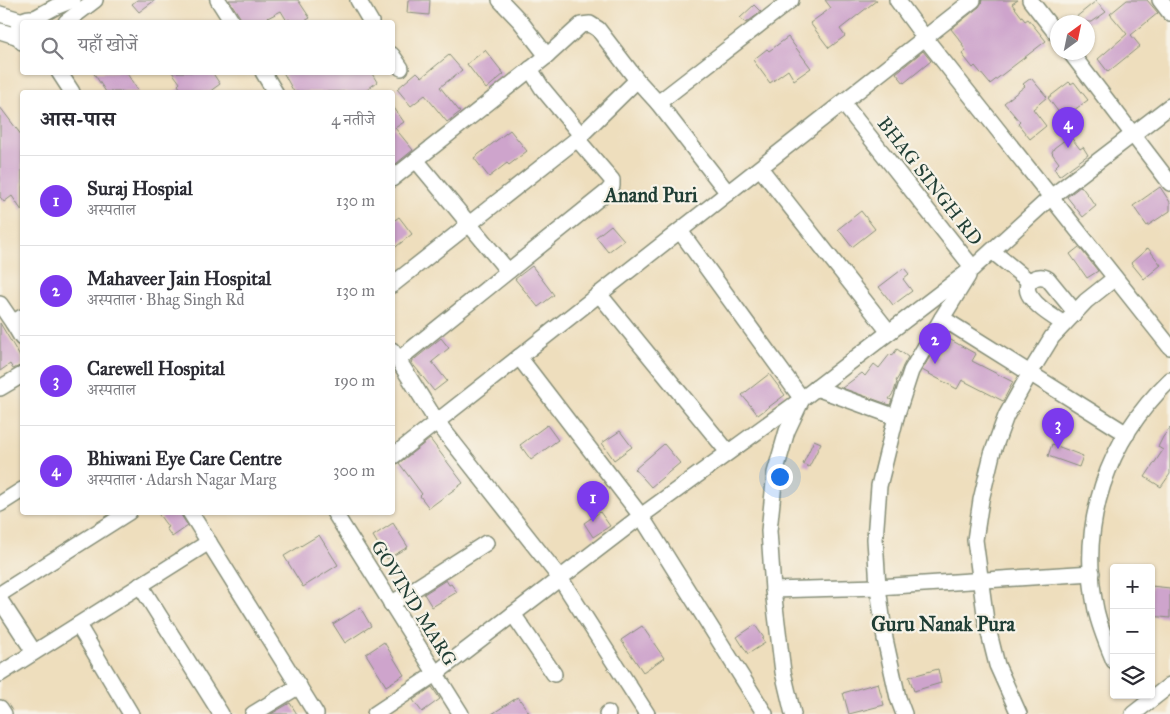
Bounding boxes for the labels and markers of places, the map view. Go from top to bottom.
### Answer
pin: 4 [1052,107,1084,148]
pin: 2 [919,323,951,364]
pin: 3 [1042,408,1074,449]
pin: 1 [577,481,609,522]

